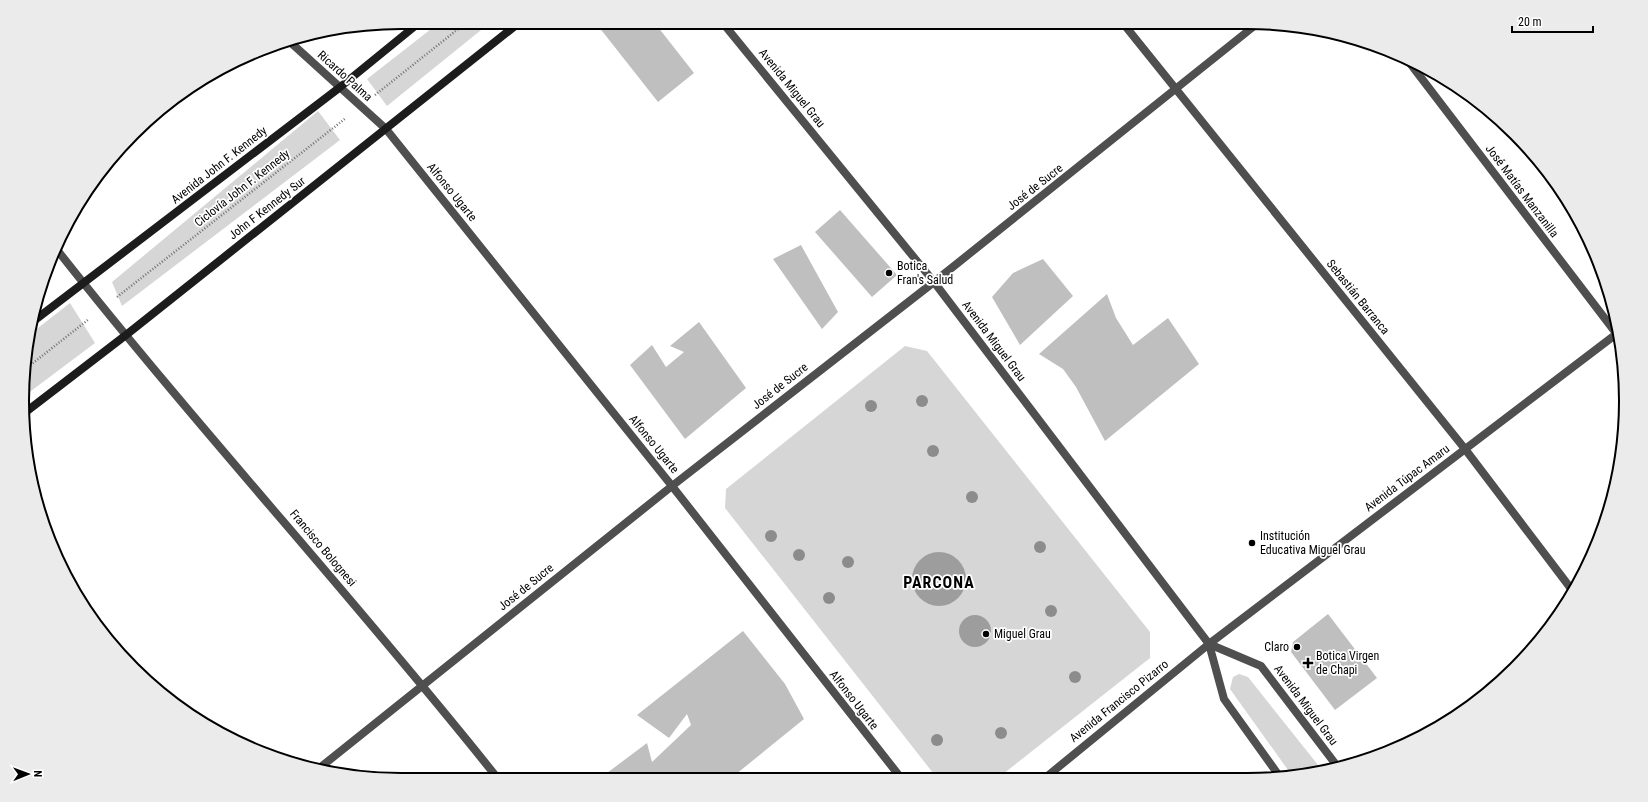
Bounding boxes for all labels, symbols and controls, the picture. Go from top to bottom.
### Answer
scale bar [1512,8,1593,34]
text: 20 m [1518,15,1542,29]
street label: Avenida Miguel Grau [756,46,828,130]
street label: Ricardo Palma [315,48,375,104]
street label: Avenida John F. Kennedy [169,123,269,207]
street label: José Matías Manzanilla [1483,142,1562,240]
street label: Ciclovía John F. Kennedy [192,146,292,230]
street label: Alfonso Ugarte [424,160,480,224]
street label: José de Sucre [1004,161,1066,213]
street label: John F Kennedy Sur [226,174,308,242]
street label: Sebastián Barranca [1324,257,1392,337]
place label: Botica Fran's Salud [897,259,953,287]
marker: Botica Fran's Salud [884,268,894,278]
street label: Avenida Miguel Grau [959,298,1029,384]
street label: José de Sucre [749,360,811,412]
street label: Alfonso Ugarte [626,412,682,476]
street label: Avenida Túpac Amaru [1362,441,1452,514]
street label: Francisco Bolognesi [287,507,359,589]
place label: Institución Educativa Miguel Grau [1260,529,1366,557]
marker: Institución Educativa Miguel Grau [1247,538,1257,548]
street label: José de Sucre [496,560,557,613]
district label: PARCONA [903,573,975,592]
place label: Miguel Grau [994,627,1051,641]
marker: Miguel Grau [981,629,991,639]
place label: Claro [1264,640,1289,654]
marker: Claro [1292,642,1302,652]
place label: Botica Virgen de Chapi [1316,649,1379,677]
street label: Avenida Francisco Pizarro [1067,657,1171,745]
marker: Botica Virgen de Chapi [1303,658,1313,668]
street label: Avenida Miguel Grau [1271,662,1341,748]
street label: Alfonso Ugarte [827,668,882,733]
north arrow [8,754,48,794]
text: N [31,770,44,778]

